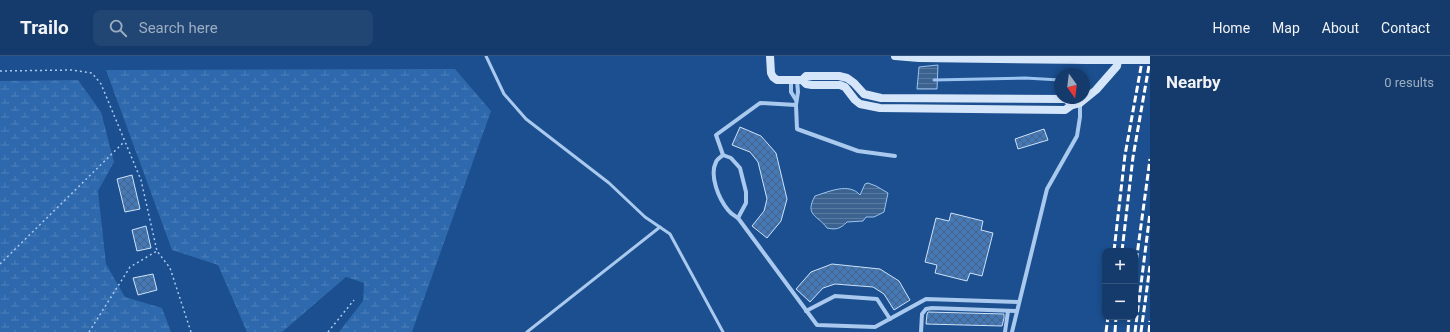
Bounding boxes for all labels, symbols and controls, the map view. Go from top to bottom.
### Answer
search box [93,10,373,46]
text: Trailo [20,16,69,39]
icon: search [107,17,129,39]
text: Search here [139,19,218,37]
text: Home [1212,20,1250,36]
text: Map [1272,20,1300,36]
text: About [1322,20,1359,36]
text: Contact [1381,20,1430,36]
north arrow [1054,68,1090,104]
text: Nearby [1166,72,1221,92]
text: 0 results [1384,75,1434,90]
map controls [1102,248,1138,320]
button: + [1102,248,1138,284]
button: − [1102,284,1138,320]

